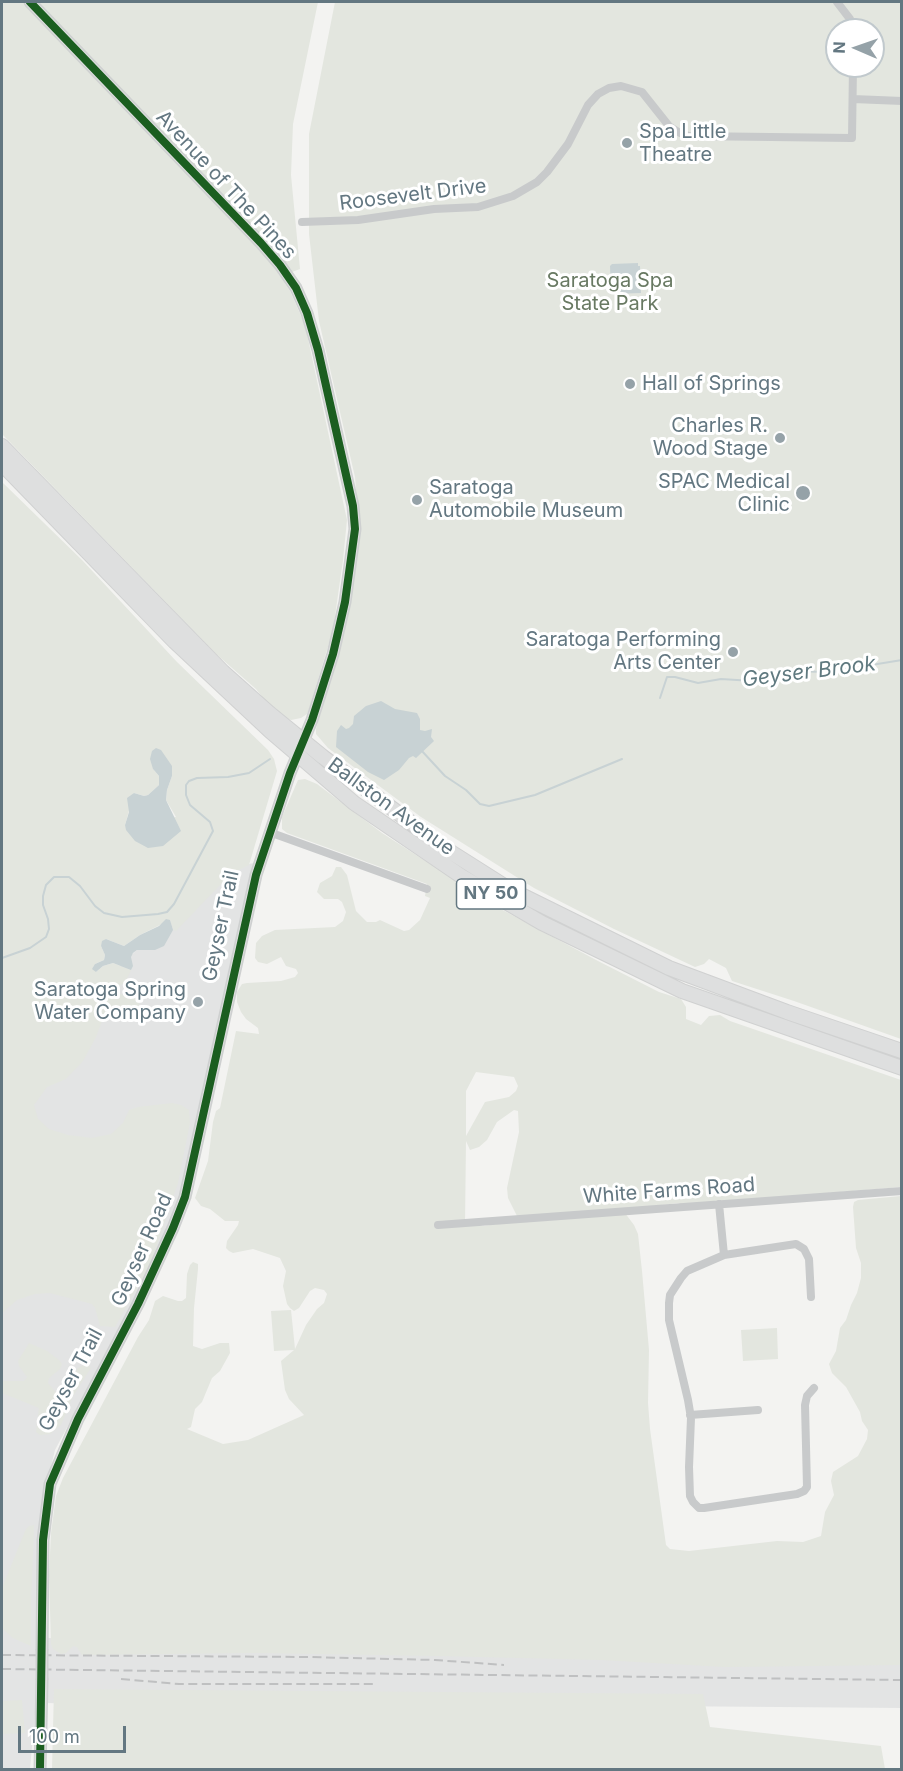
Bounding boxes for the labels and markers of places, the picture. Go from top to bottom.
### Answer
place label: Spa Little Theatre [639,120,726,167]
marker: Spa Little Theatre [620,136,634,150]
place label: Hall of Springs [642,372,781,396]
marker: Hall of Springs [623,377,637,391]
place label: Charles R. Wood Stage [653,414,768,461]
marker: Charles R. Wood Stage [773,431,787,445]
place label: SPAC Medical Clinic [658,470,790,517]
place label: Saratoga Automobile Museum [429,476,623,523]
marker: SPAC Medical Clinic [794,484,812,502]
marker: Saratoga Automobile Museum [410,493,424,507]
place label: Saratoga Performing Arts Center [525,628,721,675]
marker: Saratoga Performing Arts Center [726,645,740,659]
place label: Saratoga Spring Water Company [34,978,186,1025]
marker: Saratoga Spring Water Company [191,995,205,1009]

